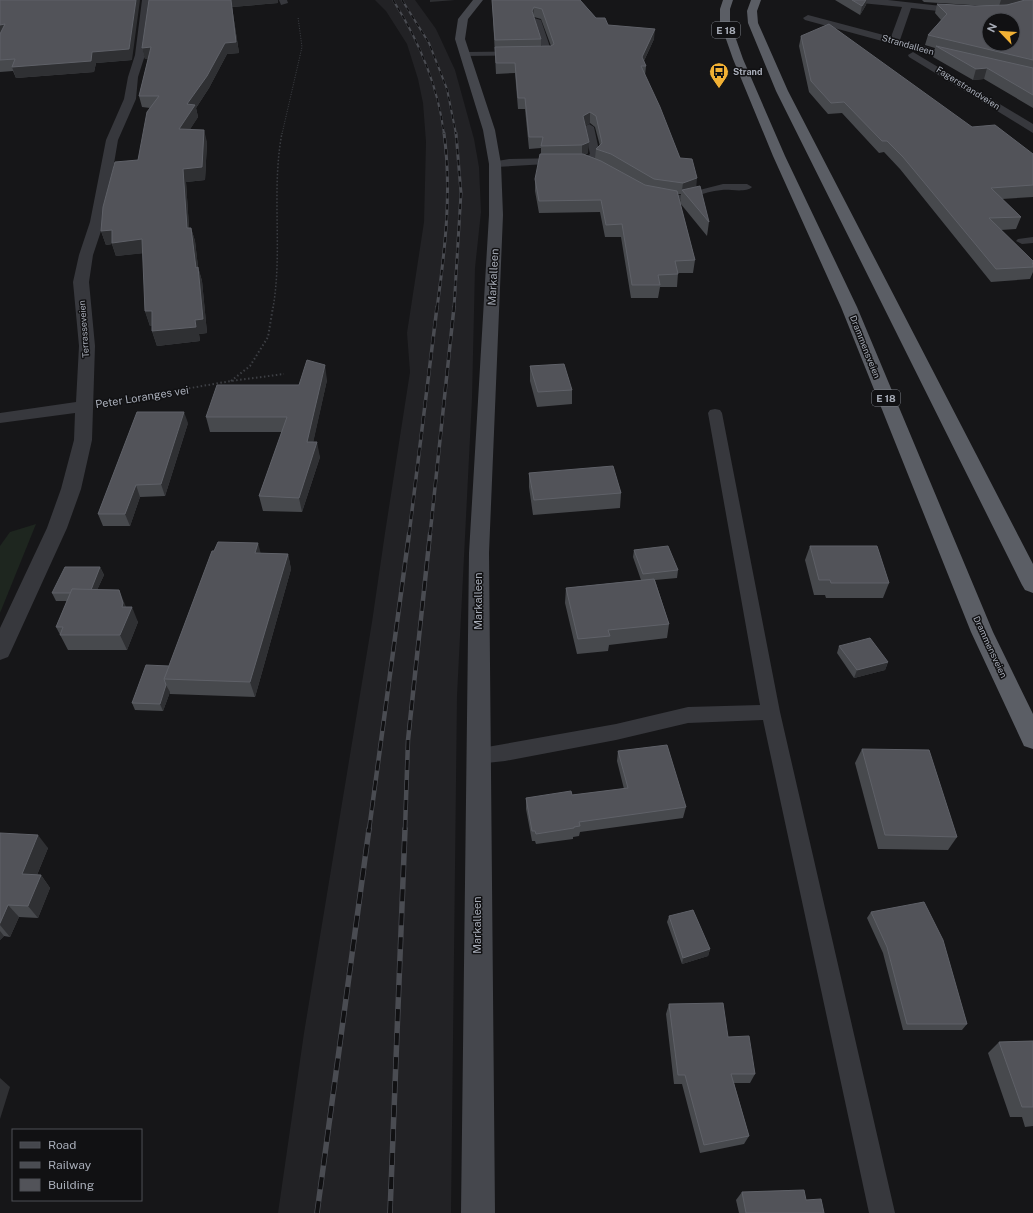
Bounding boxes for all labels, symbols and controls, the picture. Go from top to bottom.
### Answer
north arrow [981,12,1021,52]
text: N [985,21,999,34]
road number: E 18 [712,22,740,38]
street label: Strandalleen [881,32,935,57]
bus stop icon: Strand [708,61,730,89]
street label: Fagerstrandveien [934,64,1002,112]
place label: Strand [733,66,762,77]
street label: Markalleen [486,248,500,306]
street label: Terrasseveien [76,300,91,358]
street label: Drammensveien [848,314,883,380]
street label: Peter Loranges vei [94,384,190,410]
road number: E 18 [872,390,900,406]
street label: Markalleen [472,572,484,630]
street label: Drammensveien [971,614,1010,679]
street label: Markalleen [471,896,483,954]
legend [12,1129,142,1201]
text: Road [48,1138,76,1152]
text: Railway [48,1158,92,1172]
text: Building [48,1178,94,1192]

